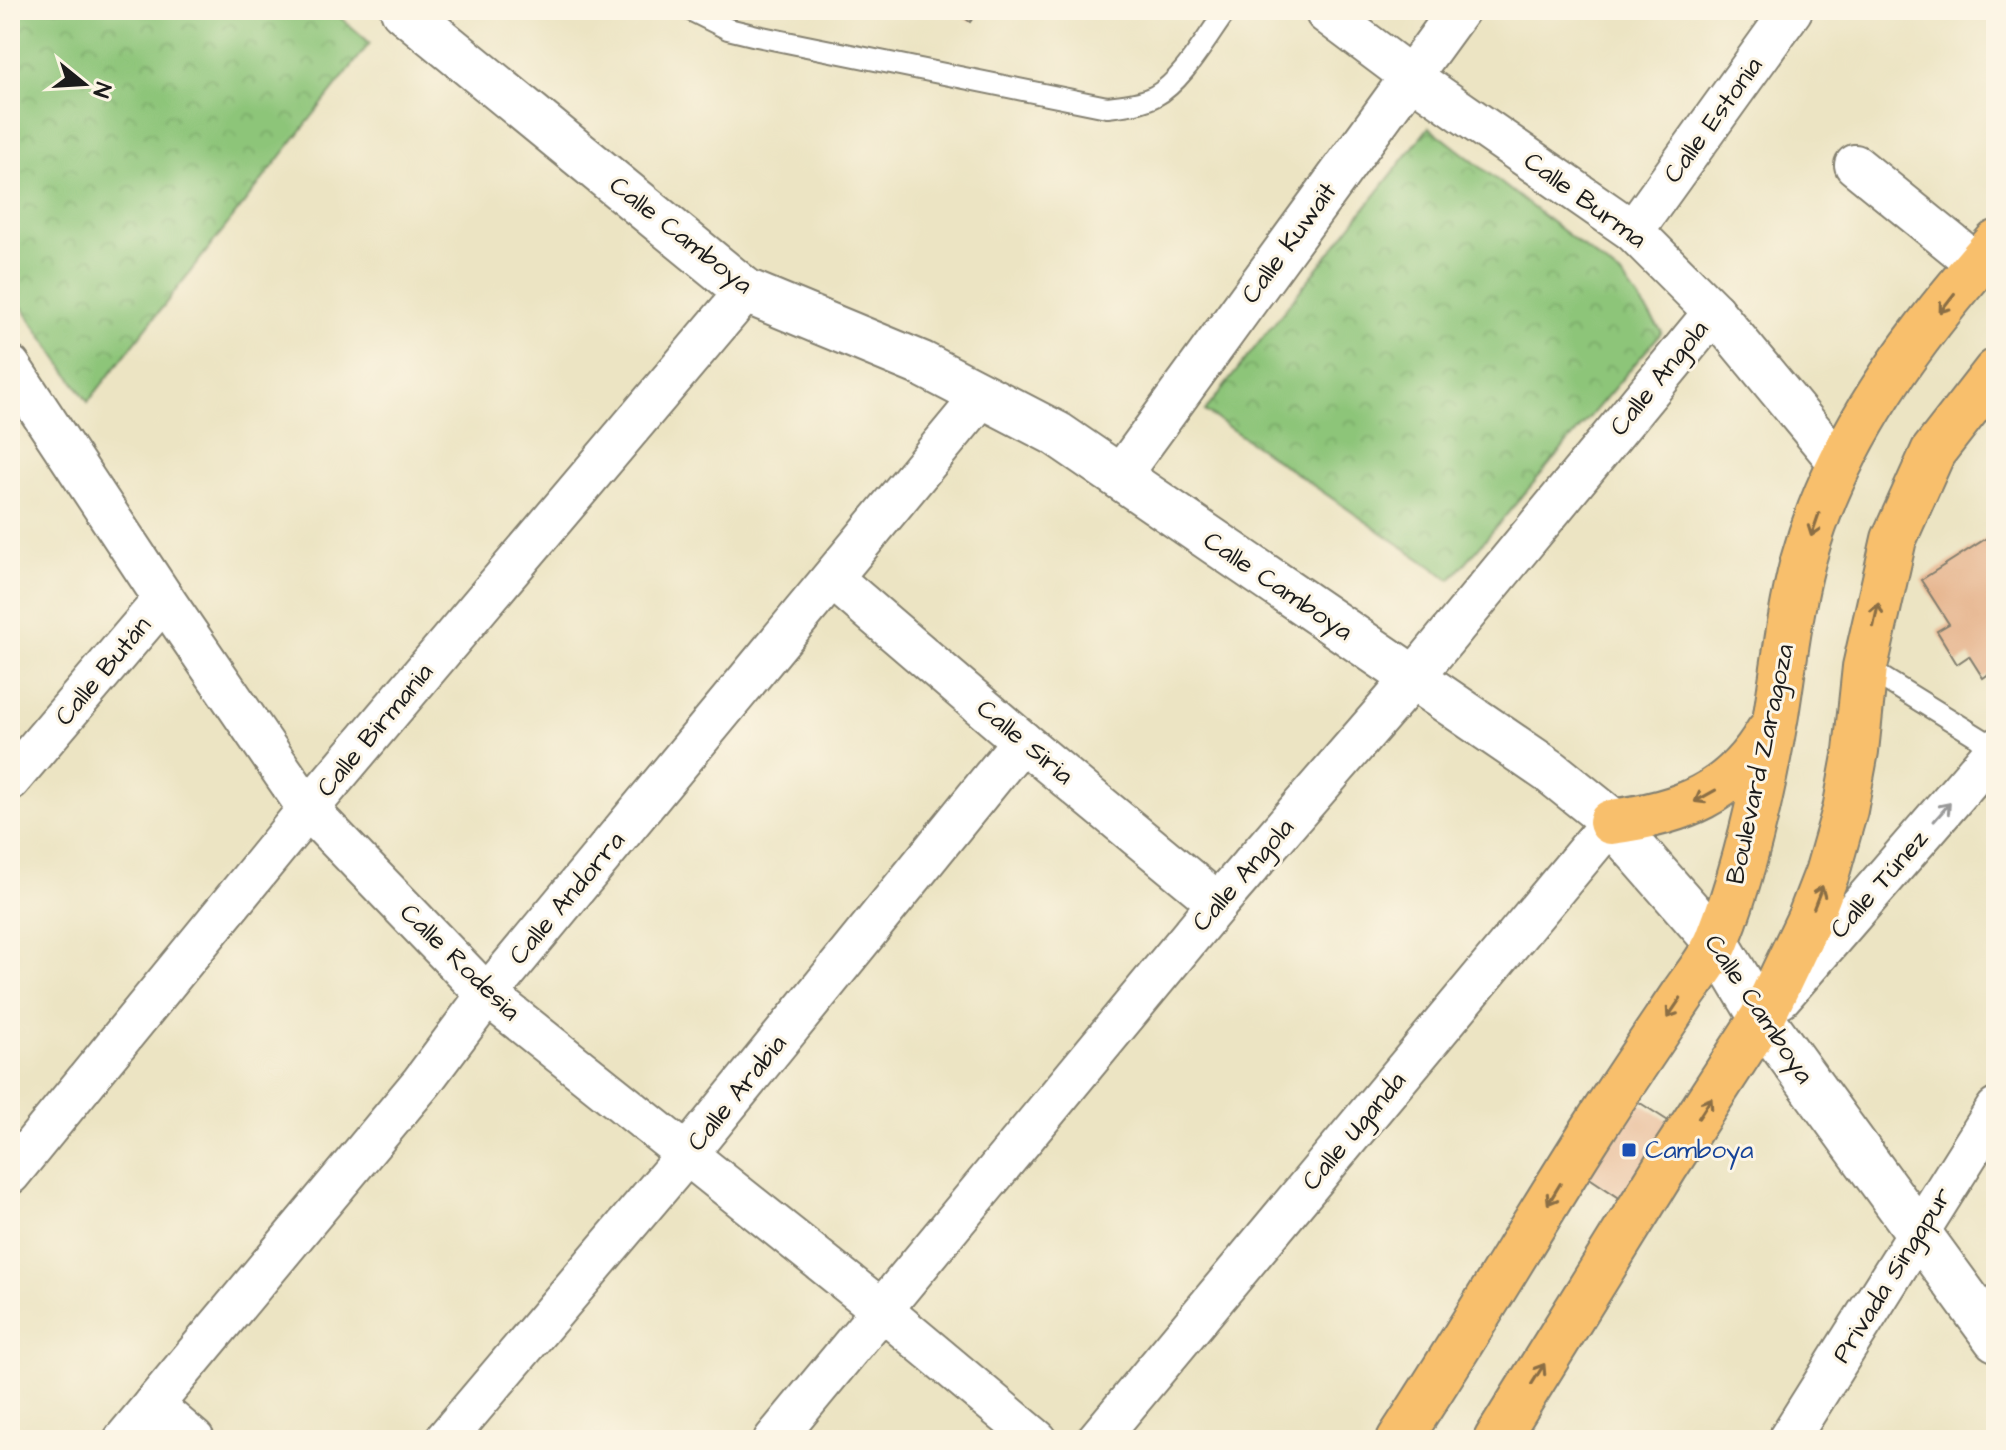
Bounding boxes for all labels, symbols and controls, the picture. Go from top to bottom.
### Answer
north arrow [44,44,124,124]
street label: Calle Estonia [1655,50,1771,190]
text: N [85,78,118,101]
street label: Calle Burma [1516,143,1654,257]
street label: Calle Camboya [601,168,760,304]
street label: Calle Kuwait [1233,175,1346,311]
one-way arrow [1938,292,1955,313]
street label: Calle Angola [1601,313,1718,445]
one-way arrow [1806,513,1821,538]
street label: Calle Camboya [1195,523,1360,651]
one-way arrow [1869,603,1884,629]
street label: Calle Bután [47,609,159,733]
street label: Boulevard Zaragoza [1717,641,1805,888]
street label: Calle Birmania [308,655,442,805]
street label: Calle Siria [969,691,1081,793]
one-way arrow [1694,788,1717,804]
one-way arrow [1933,802,1951,822]
street label: Calle Angola [1184,811,1304,941]
street label: Calle Túnez [1822,822,1936,946]
street label: Calle Andorra [501,824,633,972]
one-way arrow [1812,885,1826,910]
street label: Calle Rodesia [392,895,528,1029]
street label: Calle Camboya [1694,927,1822,1092]
one-way arrow [1665,996,1681,1019]
street label: Calle Arabia [679,1027,795,1159]
street label: Calle Uganda [1294,1064,1416,1199]
one-way arrow [1696,1097,1713,1119]
place label: Camboya [1645,1132,1754,1170]
marker: Camboya [1620,1141,1638,1159]
street label: Privada Singapur [1824,1180,1962,1371]
one-way arrow [1545,1182,1561,1205]
one-way arrow [1530,1363,1546,1386]

